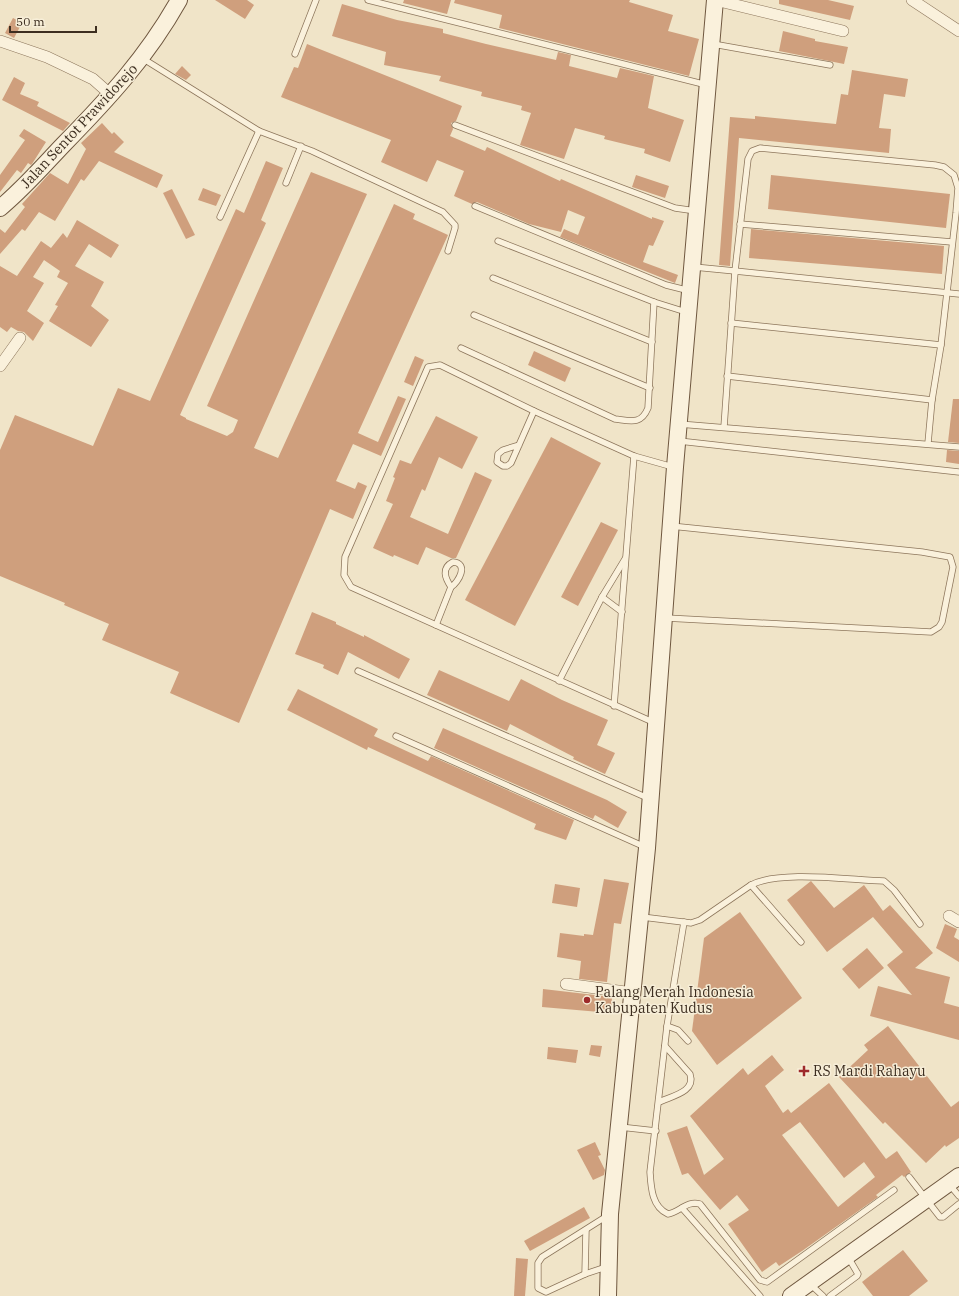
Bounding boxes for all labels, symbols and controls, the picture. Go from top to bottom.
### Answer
scale bar [10,8,96,34]
text: 50 m [16,14,45,29]
street label: Jalan Sentot Prawidorejo [17,60,141,192]
place label: Palang Merah Indonesia Kabupaten Kudus [595,983,754,1017]
marker: Palang Merah Indonesia Kabupaten Kudus [582,995,592,1005]
place label: RS Mardi Rahayu [813,1062,926,1080]
marker: RS Mardi Rahayu [798,1065,810,1077]

